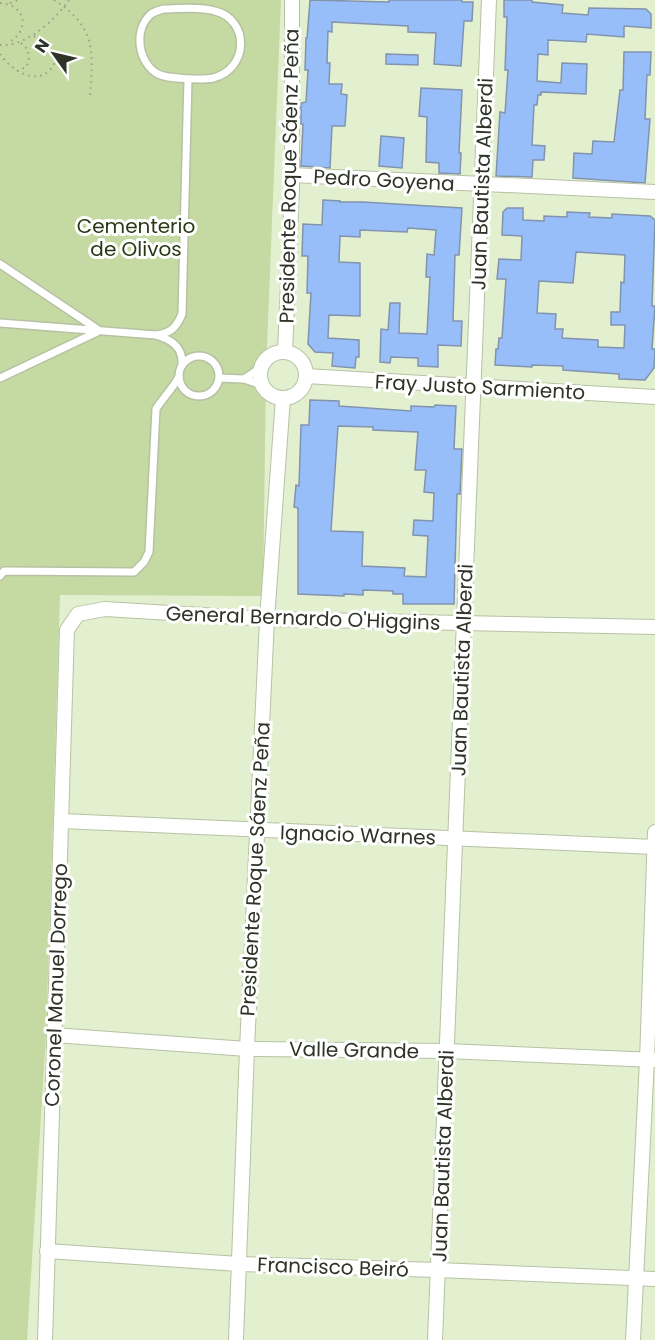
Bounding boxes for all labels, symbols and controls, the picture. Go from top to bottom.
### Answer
north arrow [24,24,84,84]
street label: Presidente Roque Sáenz Peña [272,28,306,324]
text: N [29,34,55,57]
street label: Juan Bautista Alberdi [464,77,500,291]
street label: Pedro Goyena [313,162,455,198]
park label: Cementerio de Olivos [77,212,195,263]
street label: Fray Justo Sarmiento [374,368,586,406]
street label: Juan Bautista Alberdi [444,563,480,777]
street label: General Bernardo O'Higgins [165,599,441,637]
street label: Presidente Roque Sáenz Peña [233,721,277,1017]
street label: Ignacio Warnes [280,818,436,852]
street label: Coronel Manuel Dorrego [38,863,74,1107]
street label: Valle Grande [289,1035,419,1065]
street label: Juan Bautista Alberdi [425,1049,461,1263]
street label: Francisco Beiró [257,1250,409,1284]

